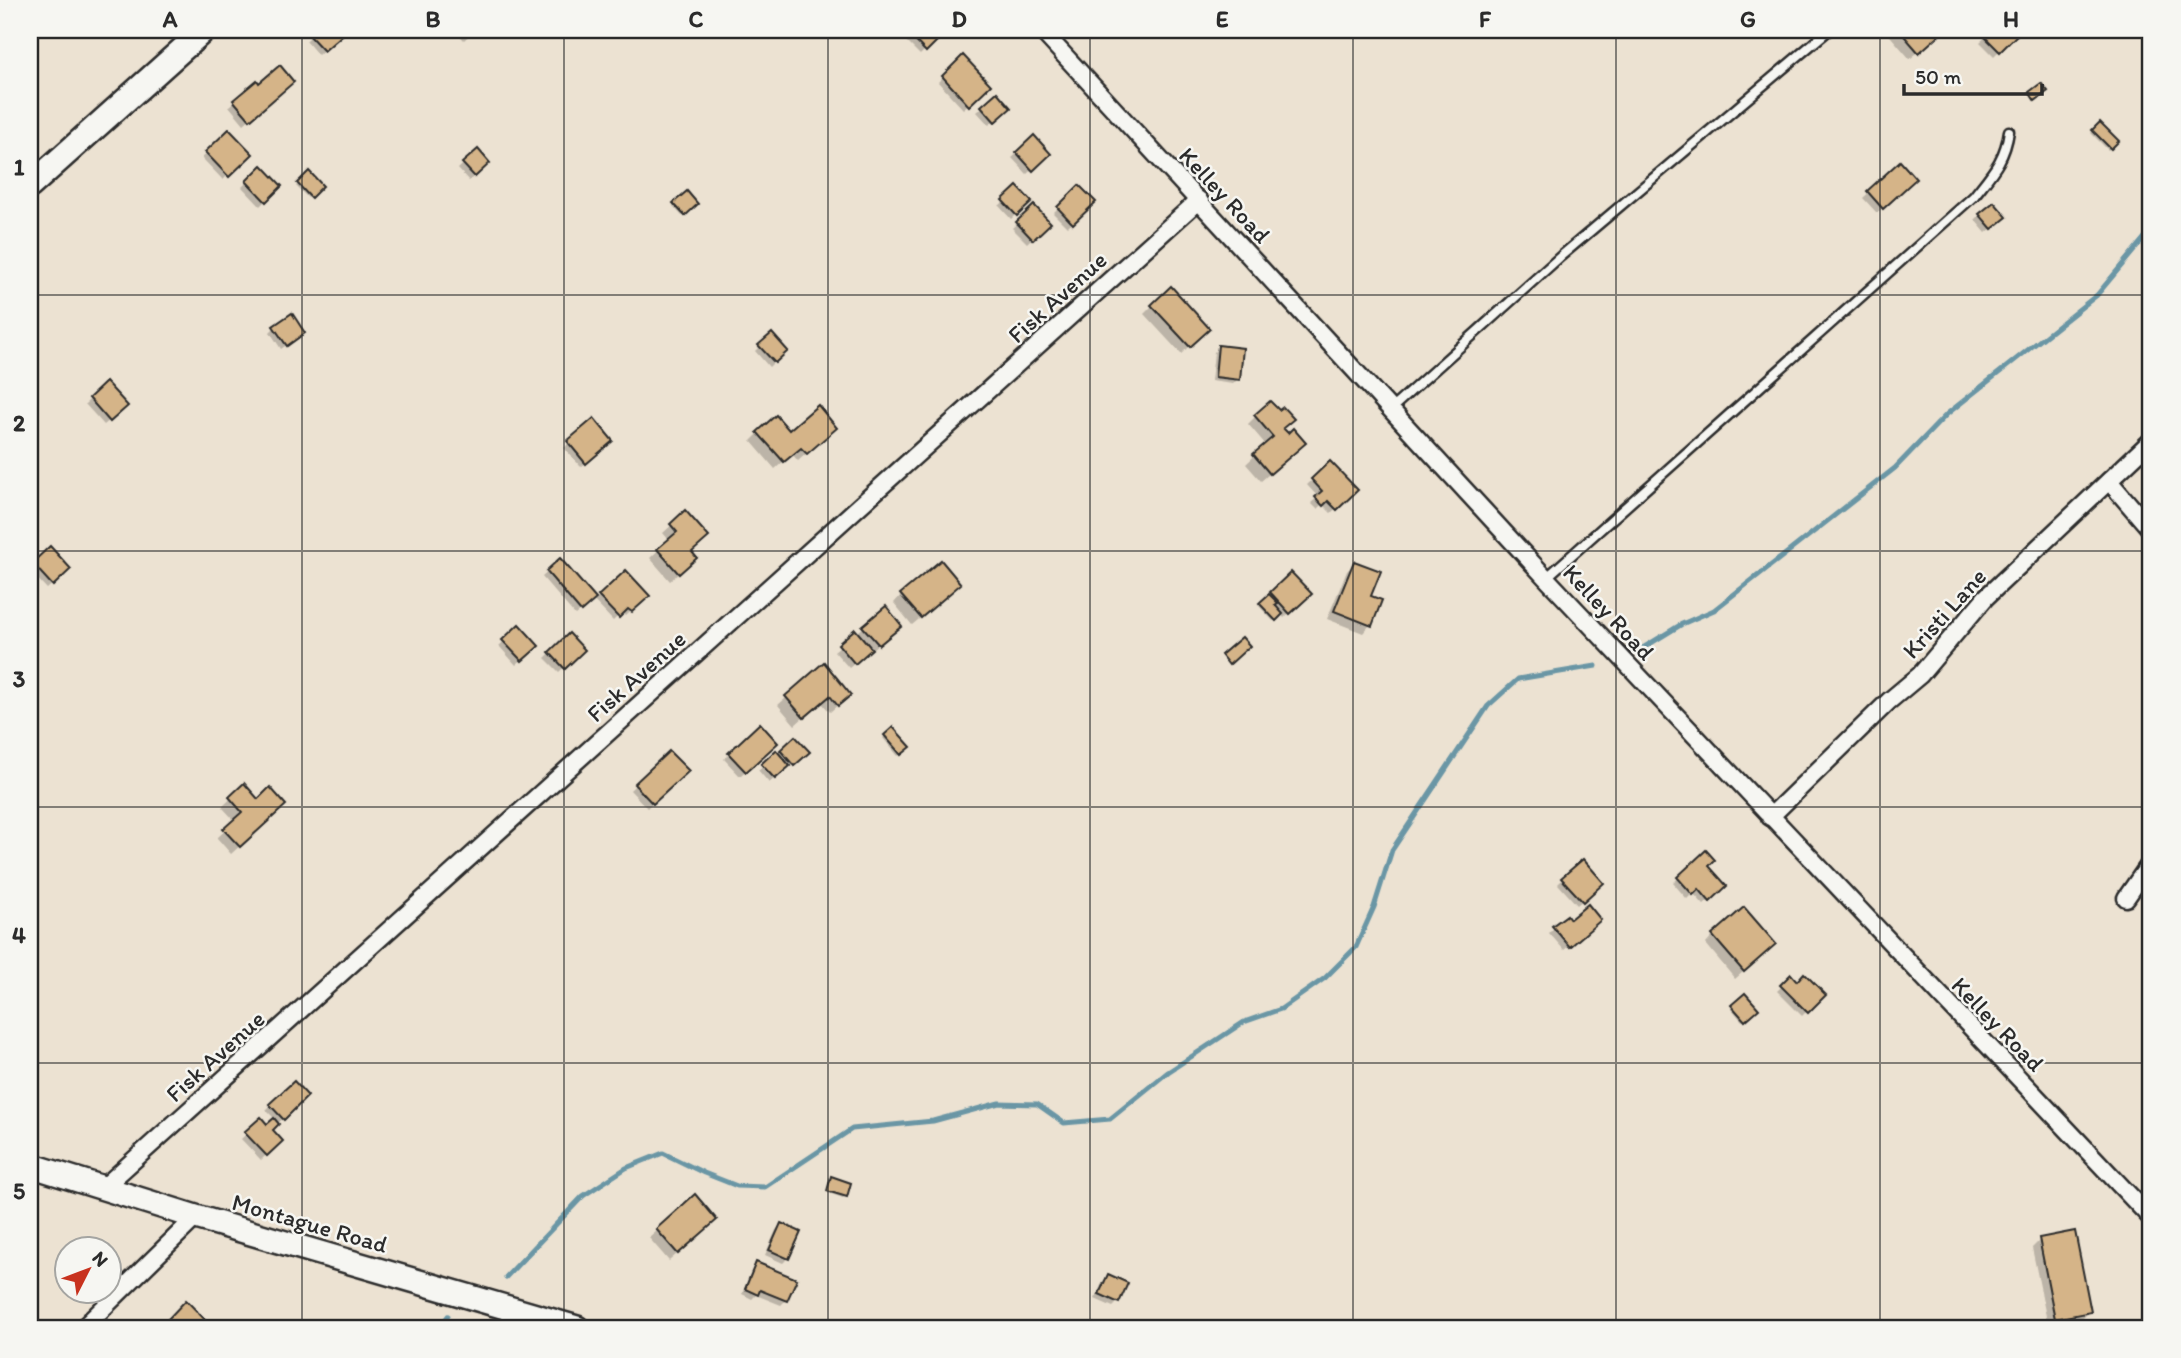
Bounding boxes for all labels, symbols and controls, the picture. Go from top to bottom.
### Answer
text: A [162,5,178,33]
text: B [426,5,441,33]
text: C [689,5,704,33]
text: D [951,5,967,33]
text: E [1216,5,1229,33]
text: F [1479,5,1492,33]
text: G [1740,5,1756,33]
text: H [2003,5,2019,33]
scale bar [1904,52,2043,96]
text: 50 m [1915,64,1962,89]
street label: Kelley Road [1173,141,1277,249]
text: 1 [14,153,25,181]
street label: Fisk Avenue [1002,245,1112,349]
text: 2 [13,409,26,437]
street label: Kelley Road [1557,558,1661,666]
street label: Kristi Lane [1896,562,1992,664]
street label: Fisk Avenue [581,624,691,728]
text: 3 [13,665,26,693]
text: 4 [12,921,26,949]
street label: Kelley Road [1946,970,2050,1078]
street label: Fisk Avenue [160,1004,270,1108]
text: 5 [13,1177,25,1205]
street label: Montague Road [229,1187,391,1259]
north arrow [52,1236,122,1306]
text: N [87,1246,113,1271]

